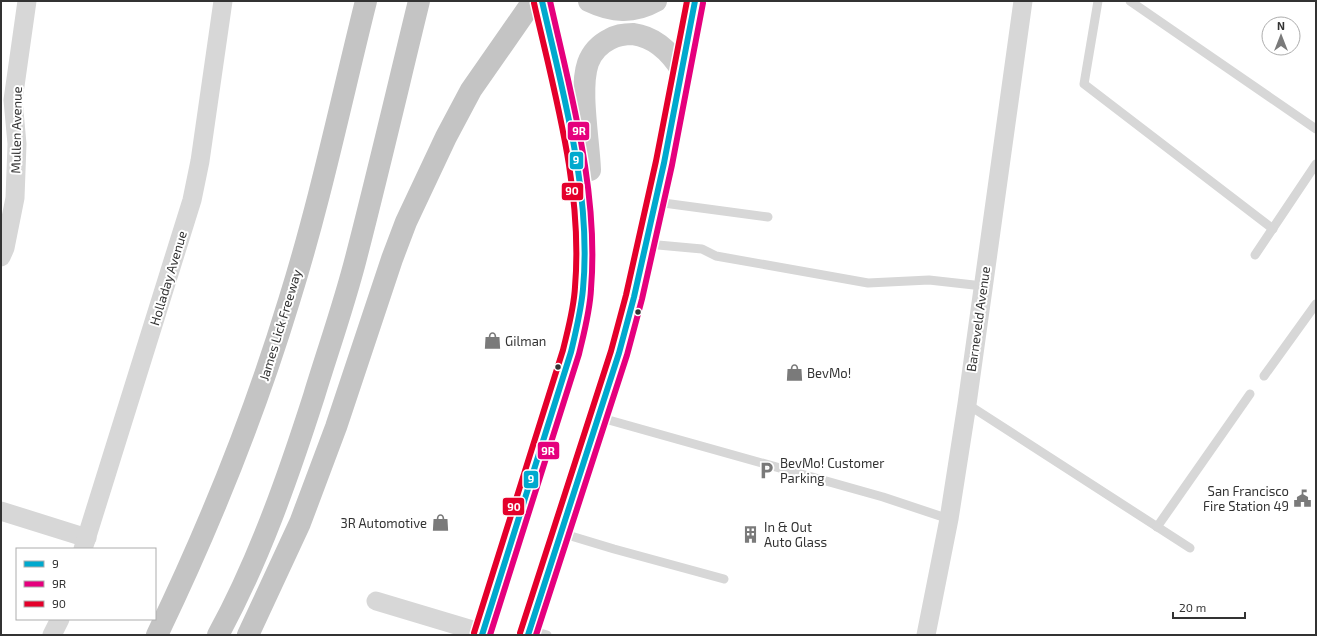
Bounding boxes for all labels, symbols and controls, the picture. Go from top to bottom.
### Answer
north arrow [1261,16,1301,56]
text: N [1277,19,1285,32]
street label: Mullen Avenue [7,86,25,174]
line badge: 9R [567,121,590,141]
text: 9R [572,124,586,137]
line badge: 9 [569,151,584,170]
text: 9 [573,153,579,166]
line badge: 90 [561,182,584,201]
text: 90 [565,184,579,197]
street label: Holladay Avenue [146,229,190,327]
street label: Barneveld Avenue [963,265,993,373]
street label: James Lick Freeway [255,267,305,383]
unlabelled marker [633,307,643,317]
shop icon: Gilman [482,331,502,351]
place label: Gilman [505,333,546,349]
unlabelled marker [553,362,563,372]
shop icon: BevMo! [784,363,804,383]
place label: BevMo! [807,365,851,381]
line badge: 9R [537,441,560,460]
text: 9R [541,444,555,457]
place label: BevMo! Customer Parking [780,455,884,486]
parking icon: BevMo! Customer Parking [757,460,777,480]
line badge: 9 [523,470,539,489]
text: 9 [528,472,534,485]
place label: San Francisco Fire Station 49 [1203,483,1289,514]
public building icon: San Francisco Fire Station 49 [1292,488,1312,508]
line badge: 90 [502,497,525,516]
text: 90 [507,500,521,513]
shop icon: 3R Automotive [430,513,450,533]
place label: 3R Automotive [341,515,427,531]
place label: In & Out Auto Glass [764,519,827,550]
building icon: In & Out Auto Glass [741,524,761,544]
legend [16,548,156,620]
text: 9 [52,556,59,570]
text: 9R [52,576,66,590]
scale bar [1173,594,1245,620]
text: 90 [52,596,66,610]
text: 20 m [1179,600,1206,614]

